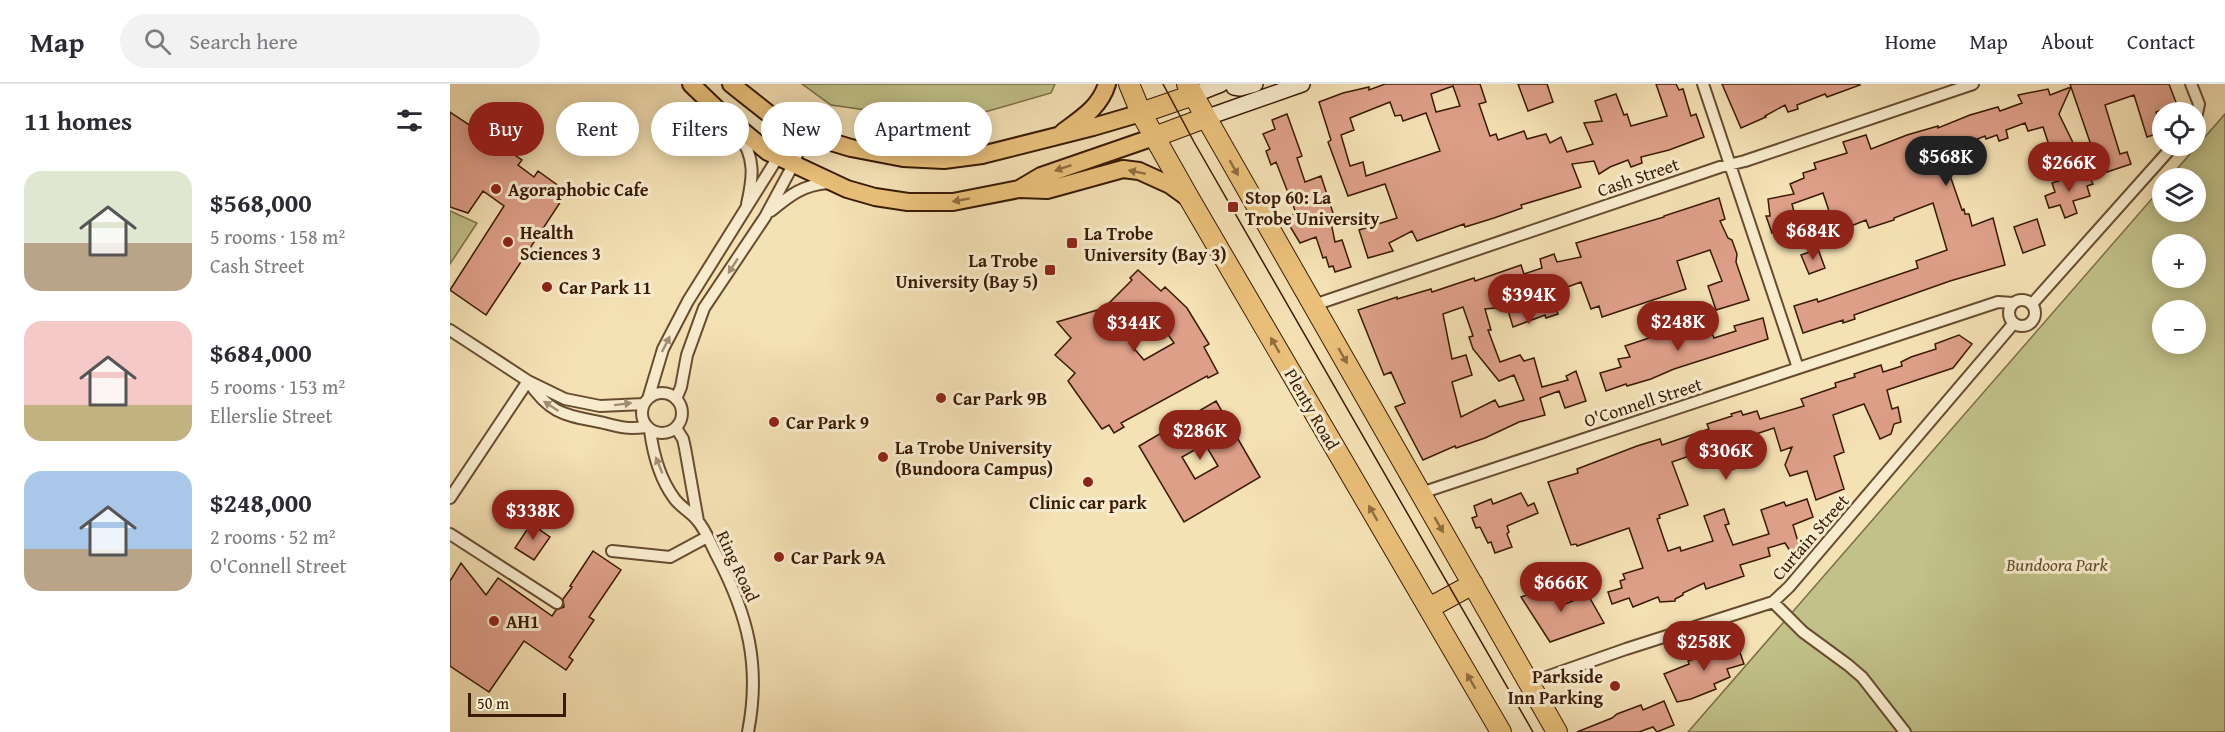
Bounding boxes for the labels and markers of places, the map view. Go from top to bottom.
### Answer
pin: $568K [1904,136,1988,187]
pin: $266K [2027,142,2111,193]
place label: Agoraphobic Cafe [508,176,649,203]
marker: Agoraphobic Cafe [489,182,503,196]
place label: Stop 60: La Trobe University [1245,184,1380,232]
marker: Stop 60: La Trobe University [1226,200,1240,214]
pin: $684K [1771,210,1855,261]
place label: Health Sciences 3 [520,219,601,267]
place label: La Trobe University (Bay 3) [1084,220,1227,268]
marker: Health Sciences 3 [501,235,515,249]
marker: La Trobe University (Bay 3) [1065,236,1079,250]
place label: La Trobe University (Bay 5) [895,247,1038,295]
marker: La Trobe University (Bay 5) [1043,263,1057,277]
place label: Car Park 11 [559,274,651,301]
pin: $394K [1487,274,1571,325]
marker: Car Park 11 [540,280,554,294]
pin: $248K [1636,301,1720,352]
pin: $344K [1092,302,1176,353]
place label: Car Park 9B [953,385,1047,412]
marker: Car Park 9B [934,391,948,405]
place label: Car Park 9 [786,409,869,436]
pin: $286K [1158,410,1242,461]
marker: Car Park 9 [767,415,781,429]
pin: $306K [1684,430,1768,481]
place label: La Trobe University (Bundoora Campus) [895,434,1053,482]
marker: La Trobe University (Bundoora Campus) [876,450,890,464]
marker: Clinic car park [1081,475,1095,489]
place label: Clinic car park [1029,489,1148,516]
pin: $338K [491,490,575,541]
place label: Car Park 9A [791,544,886,571]
marker: Car Park 9A [772,550,786,564]
pin: $666K [1519,562,1603,613]
place label: AH1 [506,608,539,635]
marker: AH1 [487,614,501,628]
pin: $258K [1662,621,1746,672]
place label: Parkside Inn Parking [1508,663,1604,711]
marker: Parkside Inn Parking [1608,679,1622,693]

